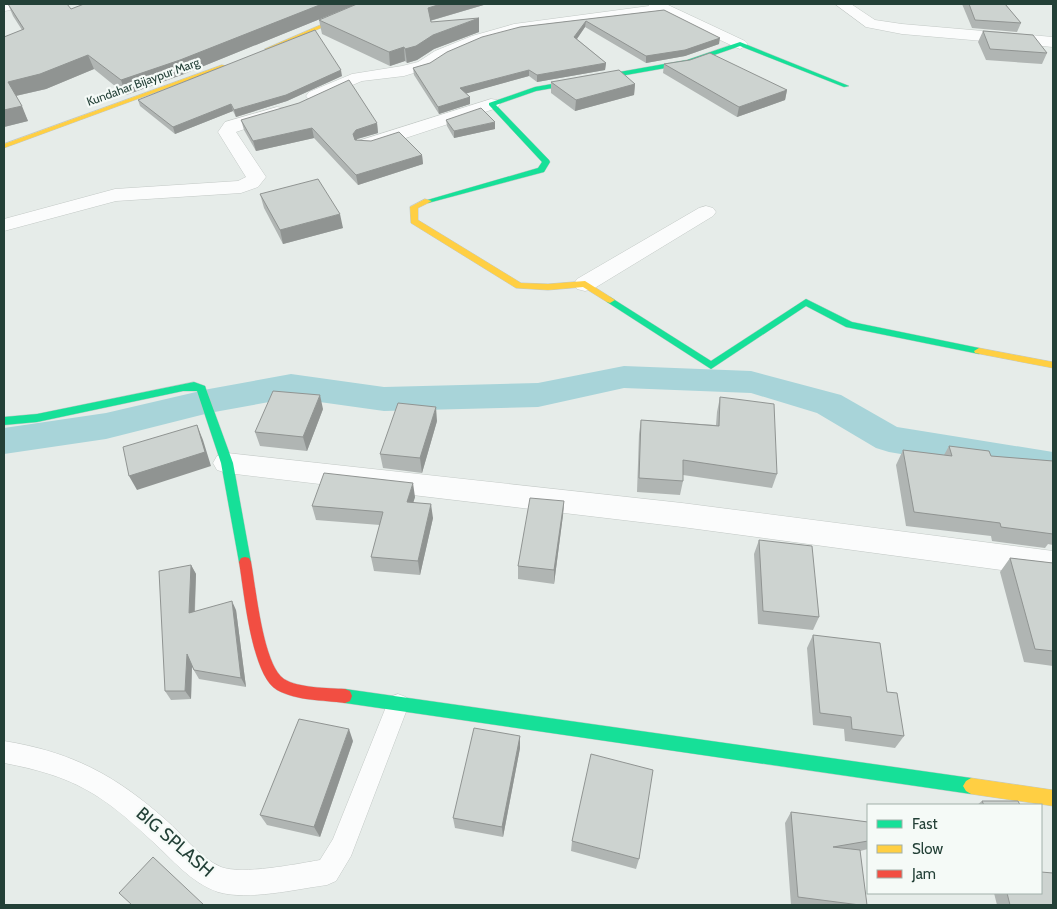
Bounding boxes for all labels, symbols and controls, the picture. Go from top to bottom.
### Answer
street label: Kundahar Bijaypur Marg [84,54,202,109]
street label: BIG SPLASH [132,802,218,882]
legend [867,804,1042,894]
text: Fast [912,815,937,833]
text: Slow [912,840,943,858]
text: Jam [911,865,936,883]

